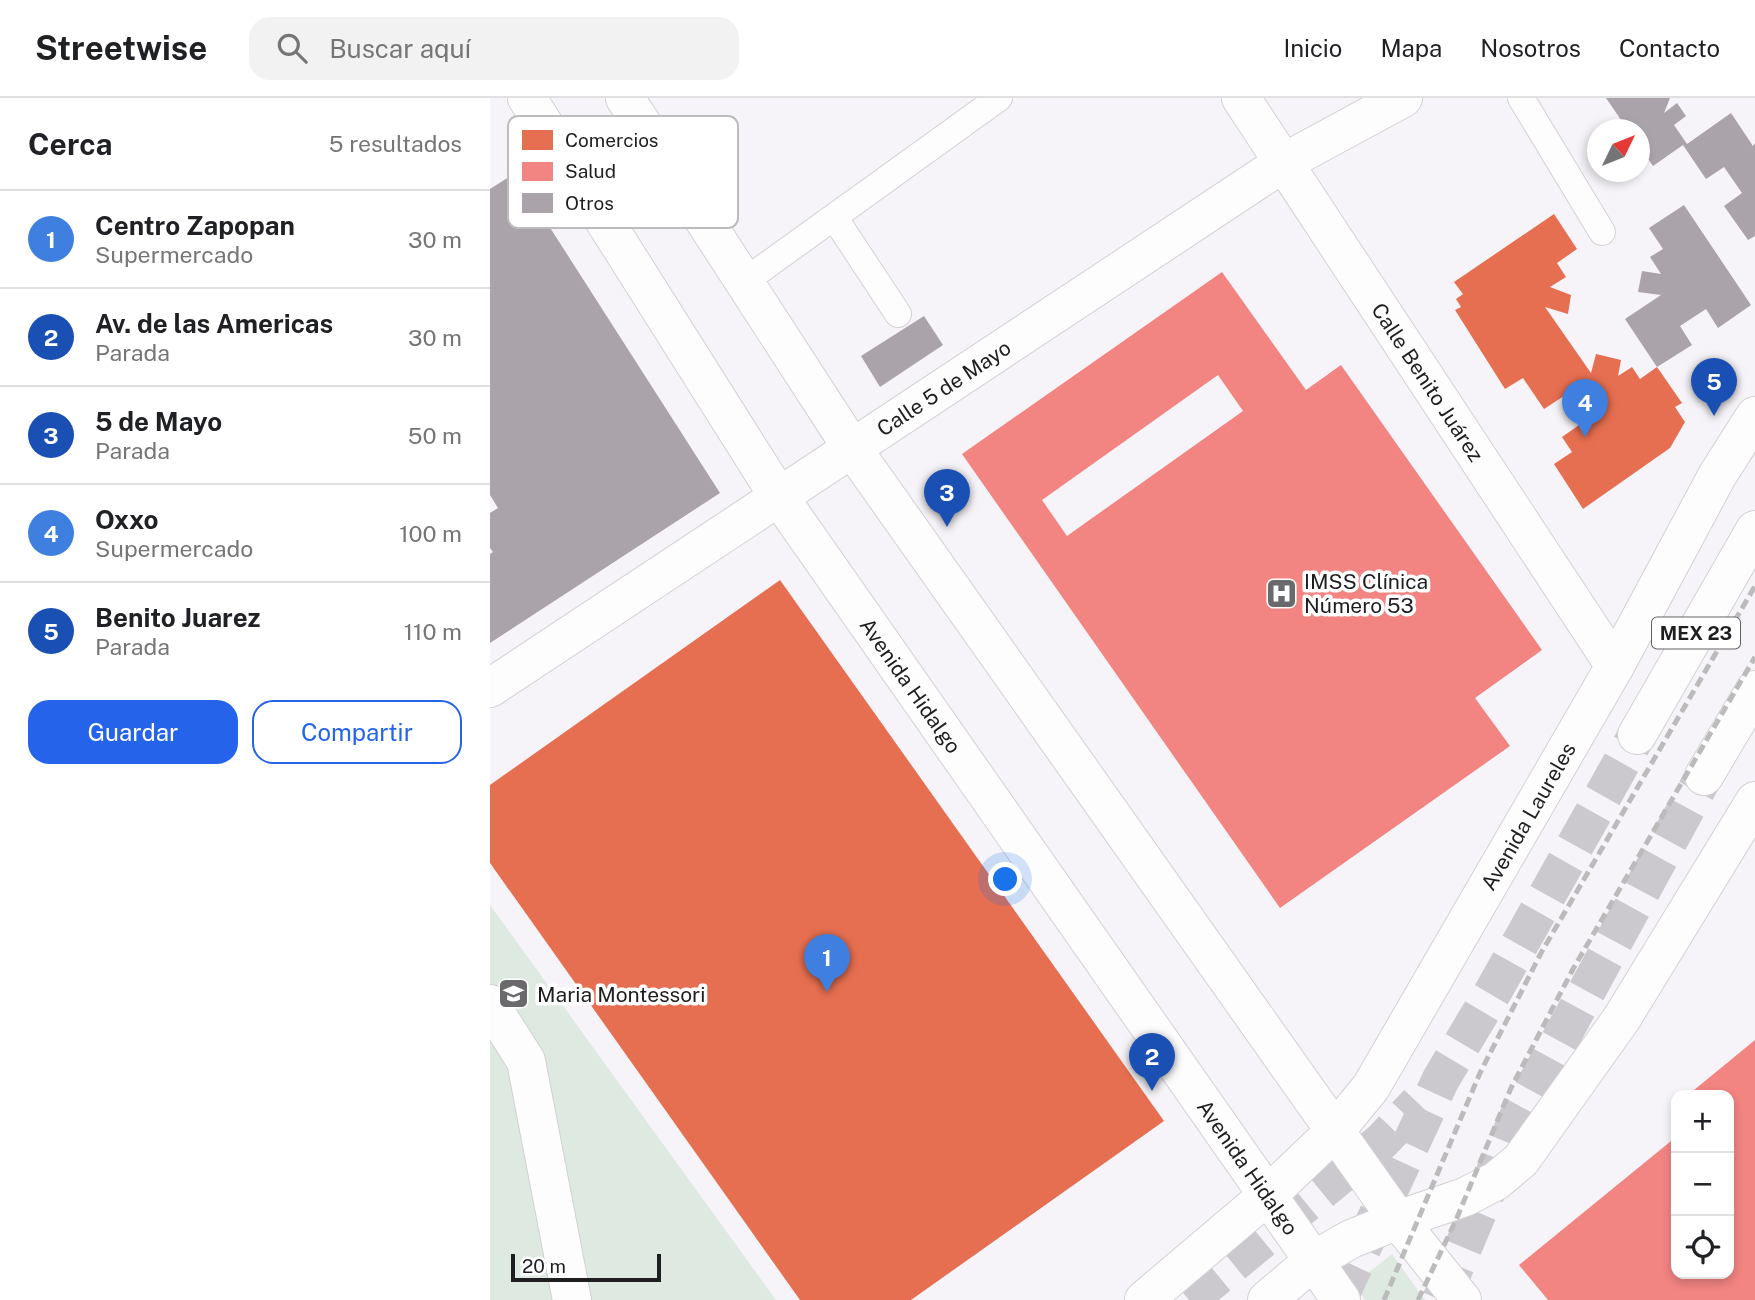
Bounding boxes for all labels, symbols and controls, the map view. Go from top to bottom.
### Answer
search box [249,17,739,80]
text: Streetwise [35,29,207,67]
icon: search [273,29,311,67]
text: Buscar aquí [329,33,471,64]
text: Inicio [1283,34,1342,62]
text: Mapa [1380,34,1442,62]
text: Nosotros [1480,34,1581,62]
text: Contacto [1619,34,1720,62]
legend [508,116,738,228]
north arrow [1587,119,1650,182]
text: Cerca [28,126,113,162]
text: Comercios [565,129,658,151]
text: 5 resultados [329,130,462,157]
text: Salud [565,160,616,182]
text: Otros [565,192,614,214]
text: Centro Zapopan [95,210,295,241]
text: 1 [46,226,56,253]
text: 30 m [408,226,462,253]
text: Supermercado [95,241,253,268]
street label: Calle Benito Juárez [1367,298,1489,466]
text: Av. de las Americas [95,308,333,339]
text: 2 [44,324,58,351]
text: 30 m [408,324,462,351]
street label: Calle 5 de Mayo [872,334,1015,441]
text: Parada [95,339,170,366]
pin: 5 [1691,358,1737,416]
pin: 4 [1562,379,1608,437]
text: 5 de Mayo [95,406,222,437]
text: 3 [43,422,59,449]
text: 50 m [408,422,462,449]
text: Parada [95,437,170,464]
pin: 3 [924,469,970,527]
text: Oxxo [95,504,159,535]
text: 4 [43,520,59,547]
text: 100 m [399,520,462,547]
text: Supermercado [95,535,253,562]
place label: IMSS Clínica Número 53 [1304,569,1428,618]
hospital icon: IMSS Clínica Número 53 [1264,576,1298,610]
text: Benito Juarez [95,602,260,633]
street label: Avenida Hidalgo [855,613,967,758]
text: 5 [43,618,59,645]
text: 110 m [404,618,462,645]
road number: MEX 23 [1652,618,1740,648]
text: Parada [95,633,170,660]
button: Guardar [28,700,238,764]
button: Compartir [252,700,462,764]
street label: Avenida Laureles [1475,738,1581,895]
your location [988,862,1022,896]
pin: 1 [804,934,850,992]
school or university icon: Maria Montessori [497,977,531,1011]
place label: Maria Montessori [537,982,705,1007]
pin: 2 [1129,1033,1175,1091]
map controls [1671,1090,1734,1279]
button: + [1671,1090,1734,1153]
street label: Avenida Hidalgo [1192,1095,1304,1240]
button: − [1671,1153,1734,1216]
button: locate [1671,1216,1734,1279]
scale bar [511,1251,662,1283]
text: 20 m [522,1255,566,1277]

